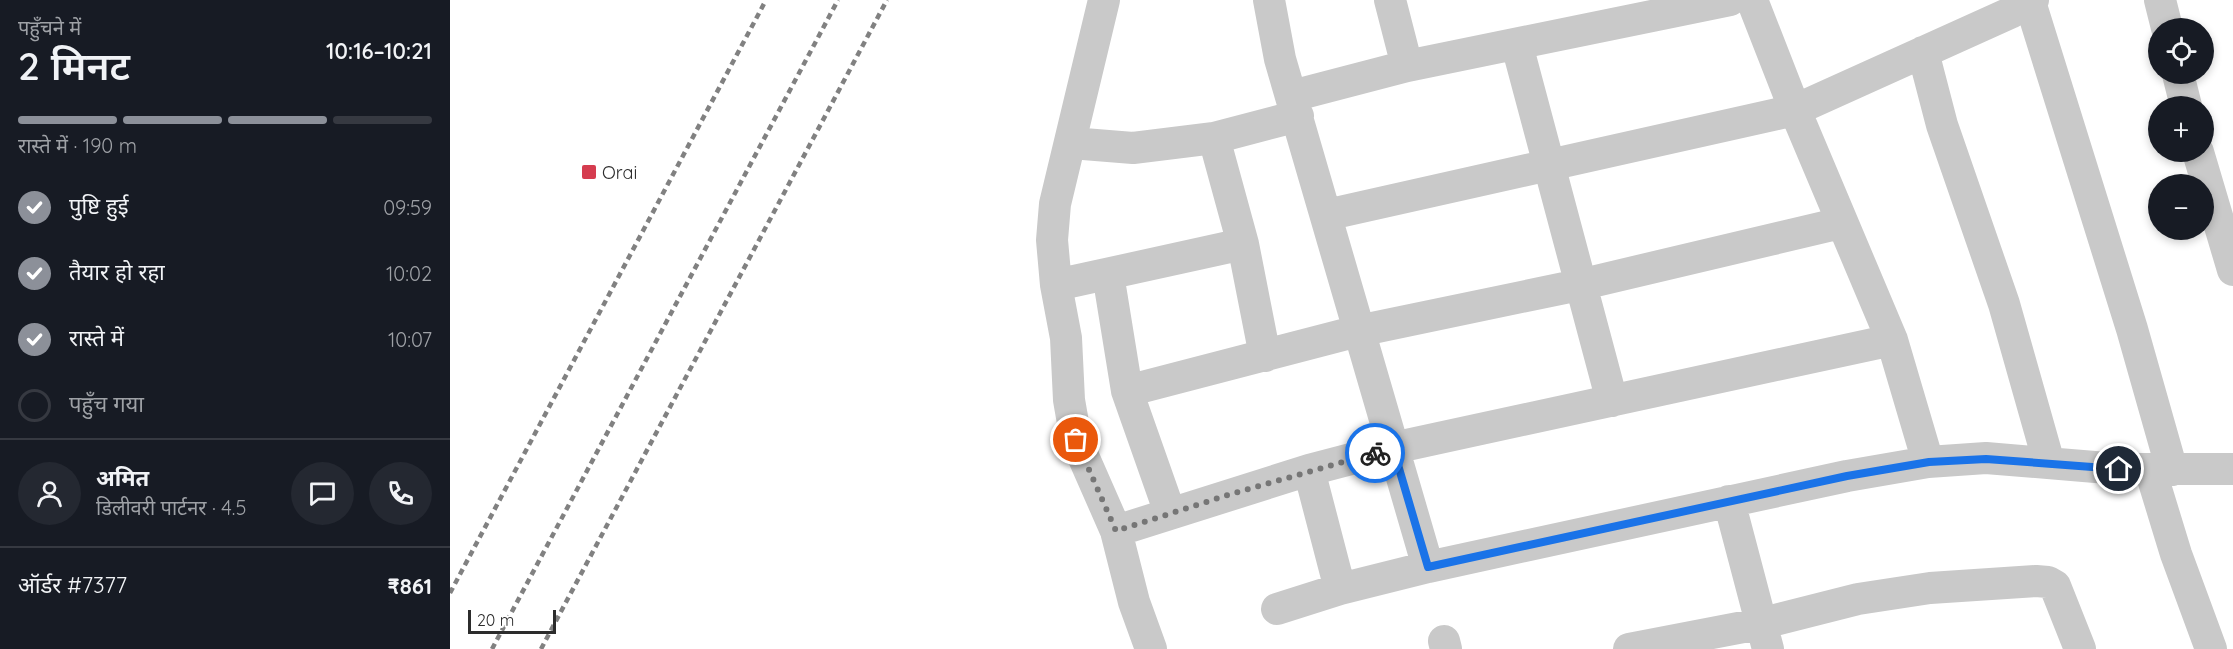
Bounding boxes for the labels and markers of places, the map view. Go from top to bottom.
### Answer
place label: Orai [602,161,637,184]
marker: Orai [580,163,598,181]
pin [1050,414,1101,465]
pin [2093,443,2144,494]

